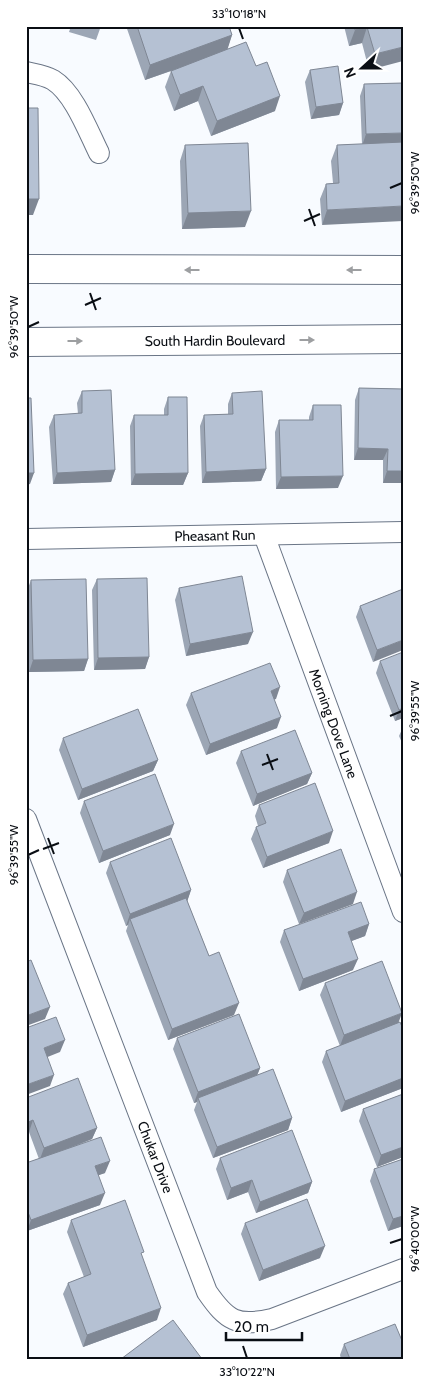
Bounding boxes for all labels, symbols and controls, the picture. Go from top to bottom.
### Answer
text: 33°10'18"N [212,6,266,21]
north arrow [336,42,386,92]
text: N [340,65,360,81]
text: 96°39'50"W [407,151,422,214]
one-way arrow [183,266,199,274]
one-way arrow [346,266,362,274]
text: 96°39'50"W [6,295,21,358]
street label: South Hardin Boulevard [145,331,285,350]
one-way arrow [300,336,316,344]
one-way arrow [67,337,83,345]
street label: Pheasant Run [174,526,256,545]
street label: Morning Dove Lane [305,666,362,781]
text: 96°39'55"W [407,680,422,741]
text: 96°39'55"W [6,824,21,885]
street label: Chukar Drive [133,1119,177,1196]
text: 96°40'00"W [407,1205,422,1272]
scale bar [226,1310,303,1342]
text: 20 m [234,1318,269,1336]
text: 33°10'22"N [219,1364,275,1379]

